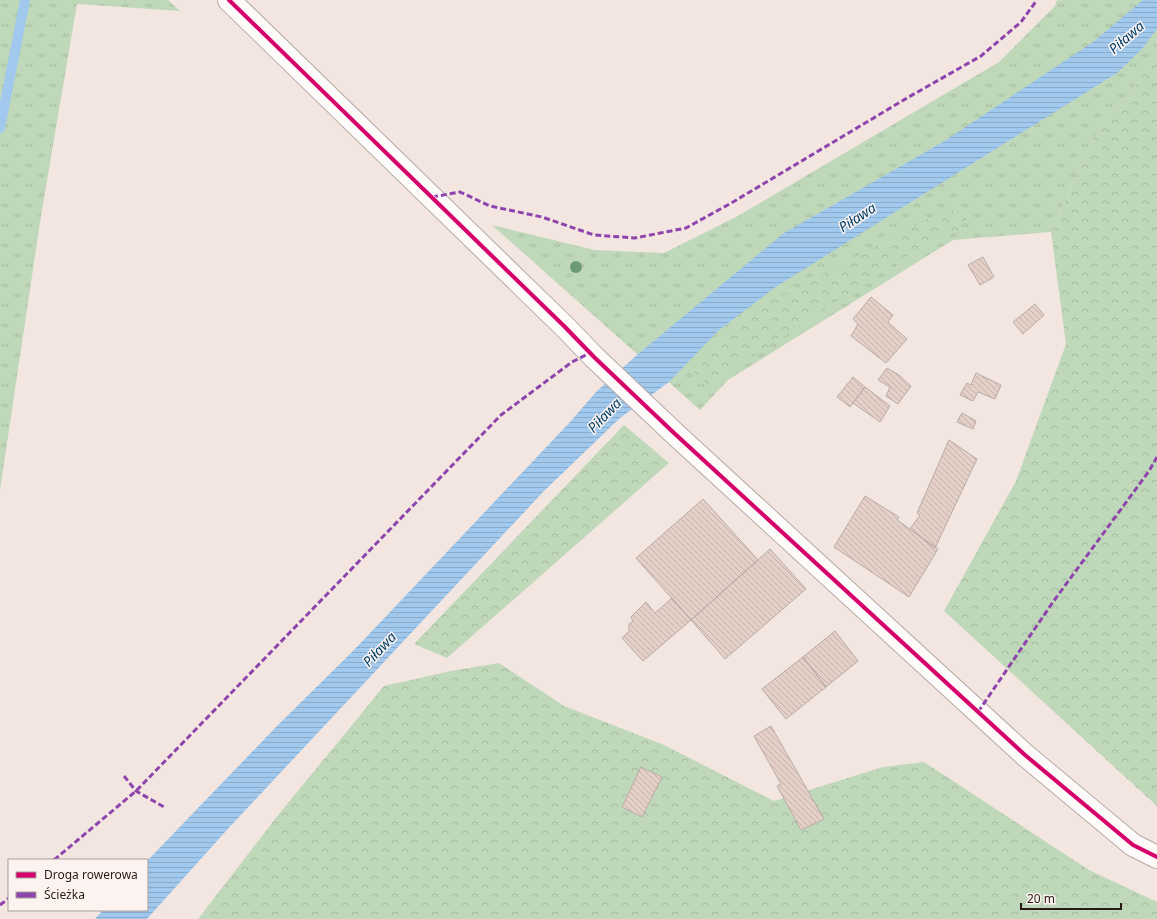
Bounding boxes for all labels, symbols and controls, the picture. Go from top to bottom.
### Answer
water label: Piława [1104,16,1148,58]
water label: Piława [835,198,879,236]
water label: Piława [583,394,625,436]
water label: Piława [358,627,400,671]
legend [8,859,148,911]
text: Droga rowerowa [44,866,138,883]
scale bar [1021,885,1121,911]
text: Ścieżka [44,886,85,903]
text: 20 m [1027,890,1055,907]

